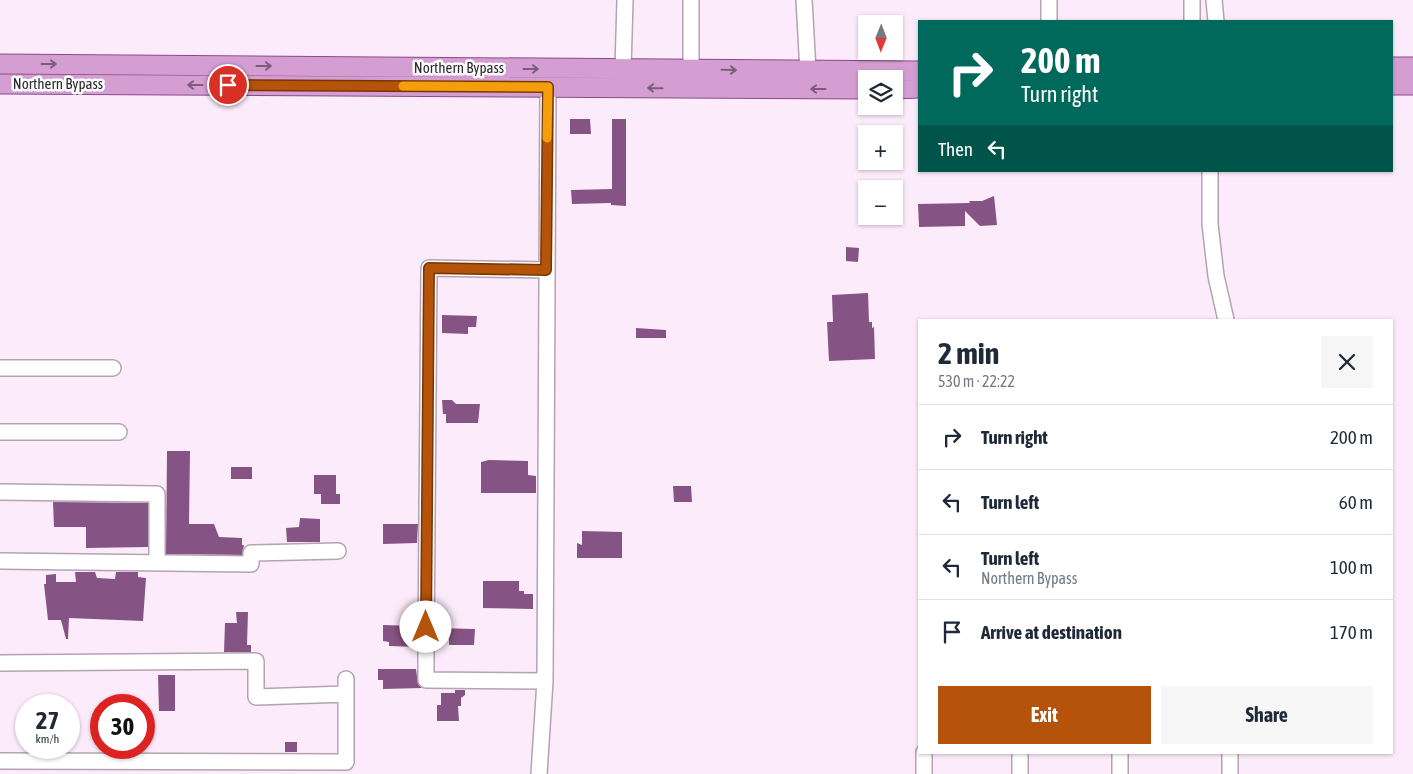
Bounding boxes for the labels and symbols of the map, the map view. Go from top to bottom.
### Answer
north arrow [858,15,902,60]
street label: Northern Bypass [414,59,504,76]
one-way arrow [40,60,56,69]
one-way arrow [255,61,271,71]
pin [207,64,249,106]
one-way arrow [523,64,539,73]
one-way arrow [720,65,736,75]
street label: Northern Bypass [13,75,103,92]
one-way arrow [187,80,204,90]
one-way arrow [647,83,664,93]
one-way arrow [810,84,826,94]
position arrow [399,600,451,652]
speed limit sign: 30 [90,694,155,759]

